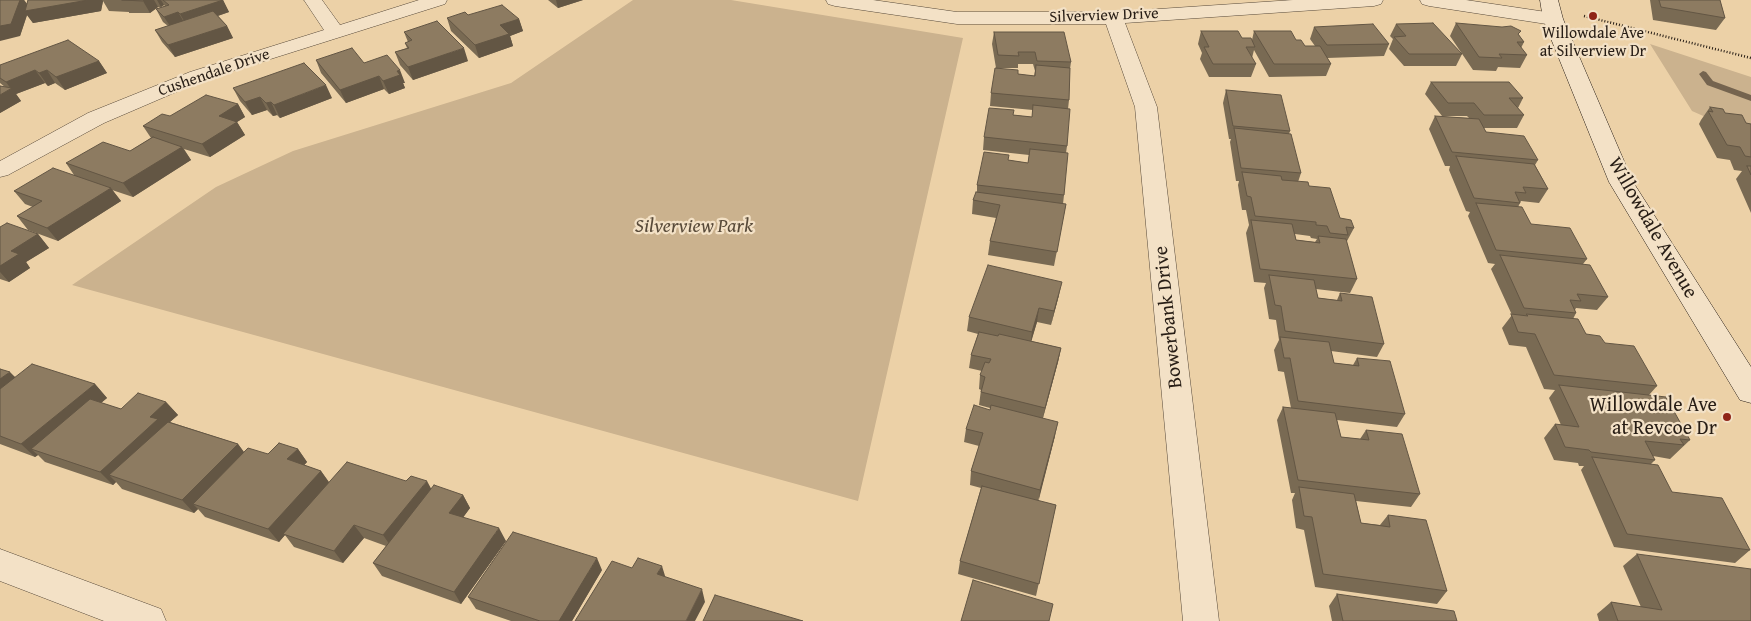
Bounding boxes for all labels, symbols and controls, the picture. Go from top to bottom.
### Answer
street label: Silverview Drive [1049,4,1159,28]
marker: Willowdale Ave at Silverview Dr [1587,10,1599,22]
place label: Willowdale Ave at Silverview Dr [1540,24,1646,62]
street label: Cushendale Drive [156,45,272,101]
street label: Willowdale Avenue [1602,153,1702,303]
park label: Silverview Park [635,215,753,239]
street label: Bowerbank Drive [1150,245,1188,389]
place label: Willowdale Ave at Revcoe Dr [1590,394,1717,441]
marker: Willowdale Ave at Revcoe Dr [1721,411,1733,423]

